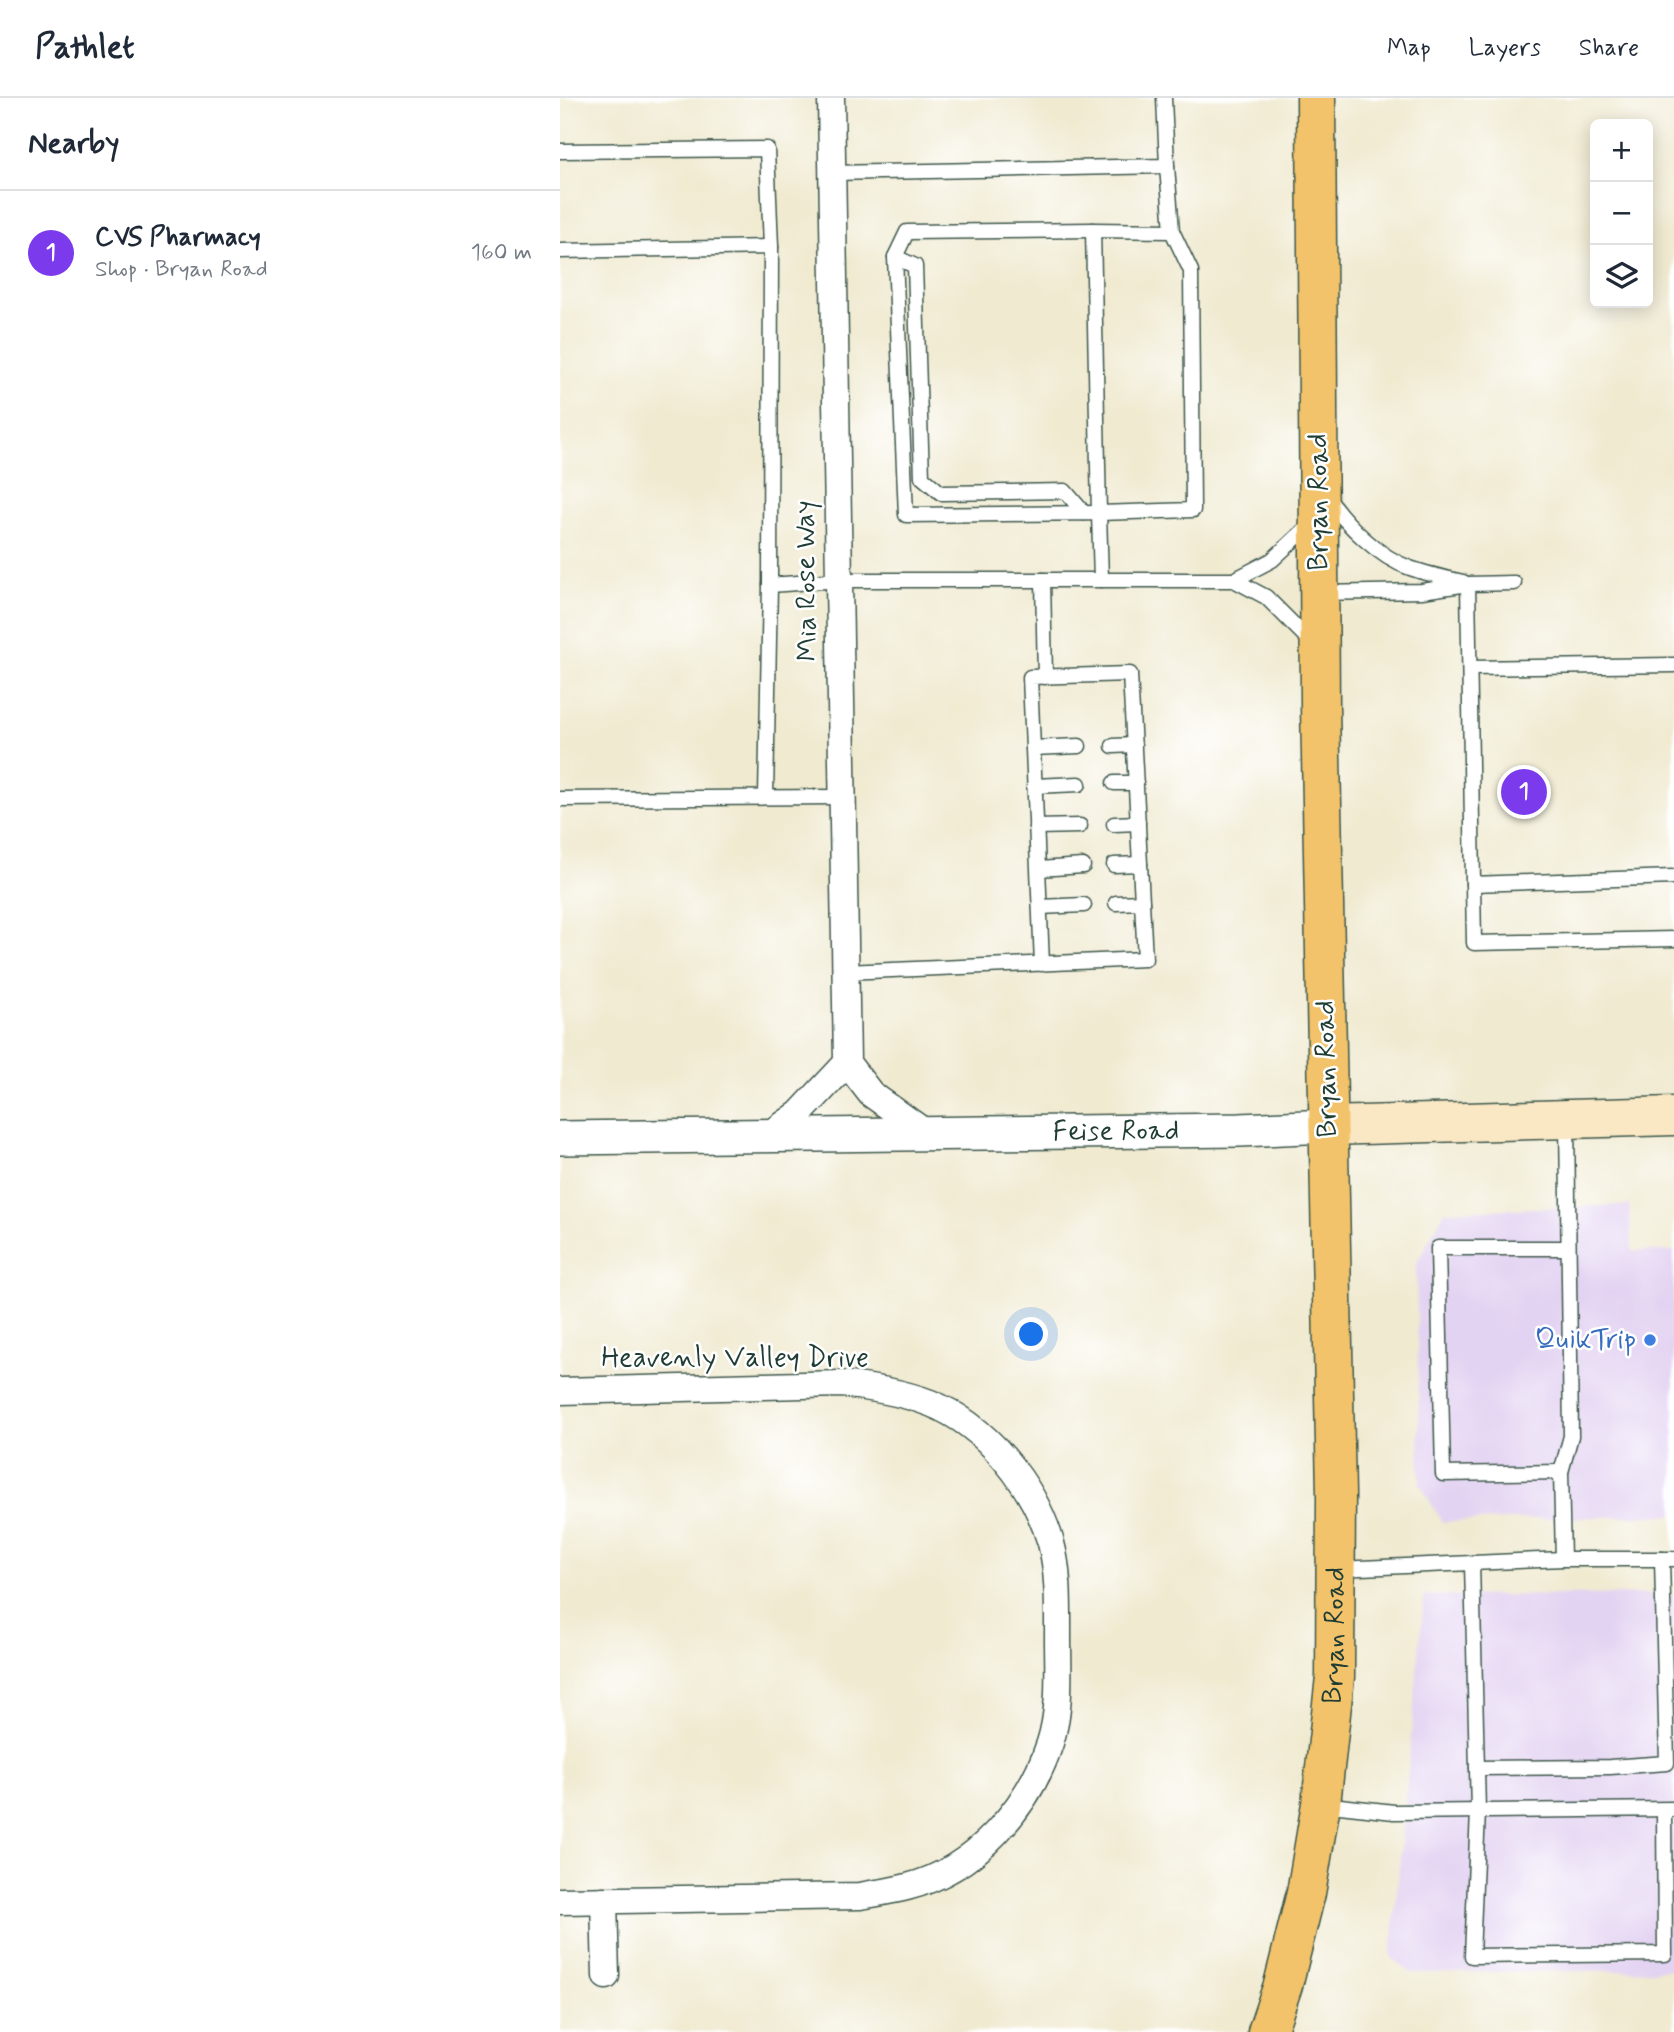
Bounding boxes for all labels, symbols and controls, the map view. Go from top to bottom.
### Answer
text: Pathlet [35,26,135,70]
text: Map [1387,33,1431,64]
text: Layers [1469,33,1541,64]
text: Share [1579,33,1639,64]
map controls [1590,119,1653,308]
button: + [1590,119,1653,182]
text: Nearby [28,124,119,163]
button: − [1590,182,1653,245]
text: CVS Pharmacy [95,221,261,255]
text: 1 [46,238,56,268]
text: 160 m [471,238,532,268]
button: layers [1590,245,1653,308]
text: Shop · Bryan Road [95,255,268,285]
street label: Bryan Road [1301,433,1338,571]
street label: Mia Rose Way [787,500,827,662]
pin: 1 [1501,766,1547,818]
street label: Bryan Road [1307,1000,1347,1138]
street label: Feise Road [1053,1112,1179,1151]
your location [1014,1317,1048,1351]
place label: QuikTrip [1535,1322,1636,1359]
marker: QuikTrip [1642,1332,1658,1348]
street label: Heavenly Valley Drive [601,1340,869,1377]
street label: Bryan Road [1314,1567,1354,1706]

